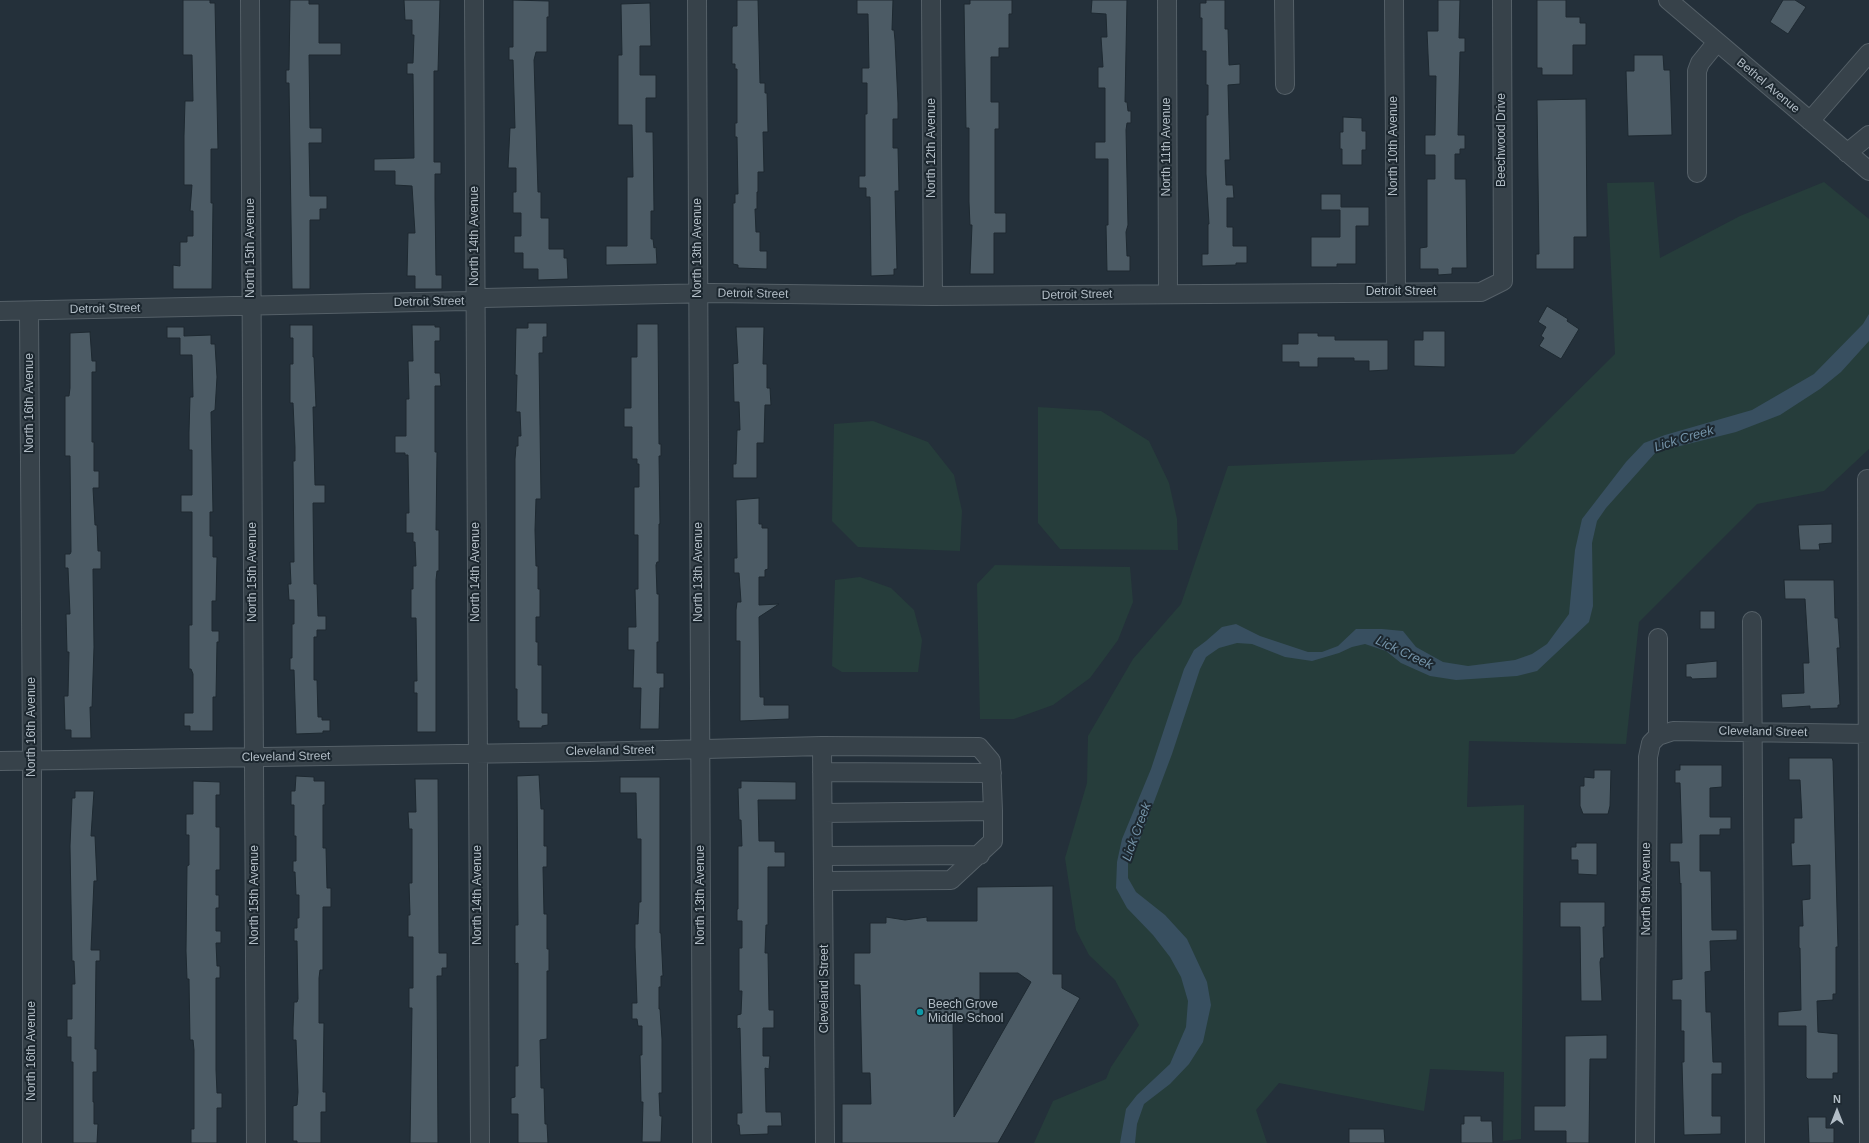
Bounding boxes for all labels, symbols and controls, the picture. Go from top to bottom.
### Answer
street label: Bethel Avenue [1734,55,1802,117]
street label: Beechwood Drive [1495,93,1509,187]
street label: North 10th Avenue [1387,96,1401,196]
street label: North 12th Avenue [925,98,939,198]
street label: North 11th Avenue [1160,98,1174,196]
street label: North 14th Avenue [468,186,482,286]
street label: North 15th Avenue [244,198,258,298]
street label: North 13th Avenue [691,198,705,298]
street label: Detroit Street [1366,285,1436,299]
street label: Detroit Street [718,286,788,302]
street label: Detroit Street [1042,287,1112,303]
street label: Detroit Street [394,294,464,310]
street label: Detroit Street [70,301,140,317]
street label: North 16th Avenue [23,353,37,453]
water label: Lick Creek [1652,423,1716,455]
street label: North 15th Avenue [246,522,260,622]
street label: North 14th Avenue [469,522,483,622]
street label: North 13th Avenue [692,522,706,622]
water label: Lick Creek [1373,633,1435,673]
street label: North 16th Avenue [25,677,39,777]
street label: Cleveland Street [1719,724,1807,740]
street label: Cleveland Street [566,743,654,759]
street label: Cleveland Street [242,749,330,765]
water label: Lick Creek [1119,800,1155,864]
street label: North 9th Avenue [1640,842,1654,936]
street label: North 15th Avenue [248,845,262,945]
street label: North 14th Avenue [471,845,485,945]
street label: North 13th Avenue [694,845,708,945]
street label: Cleveland Street [818,945,832,1033]
place label: Beech Grove Middle School [928,998,1003,1026]
street label: North 16th Avenue [25,1001,39,1101]
marker: Beech Grove Middle School [915,1007,925,1017]
north arrow [1817,1091,1857,1131]
text: N [1833,1093,1841,1105]

